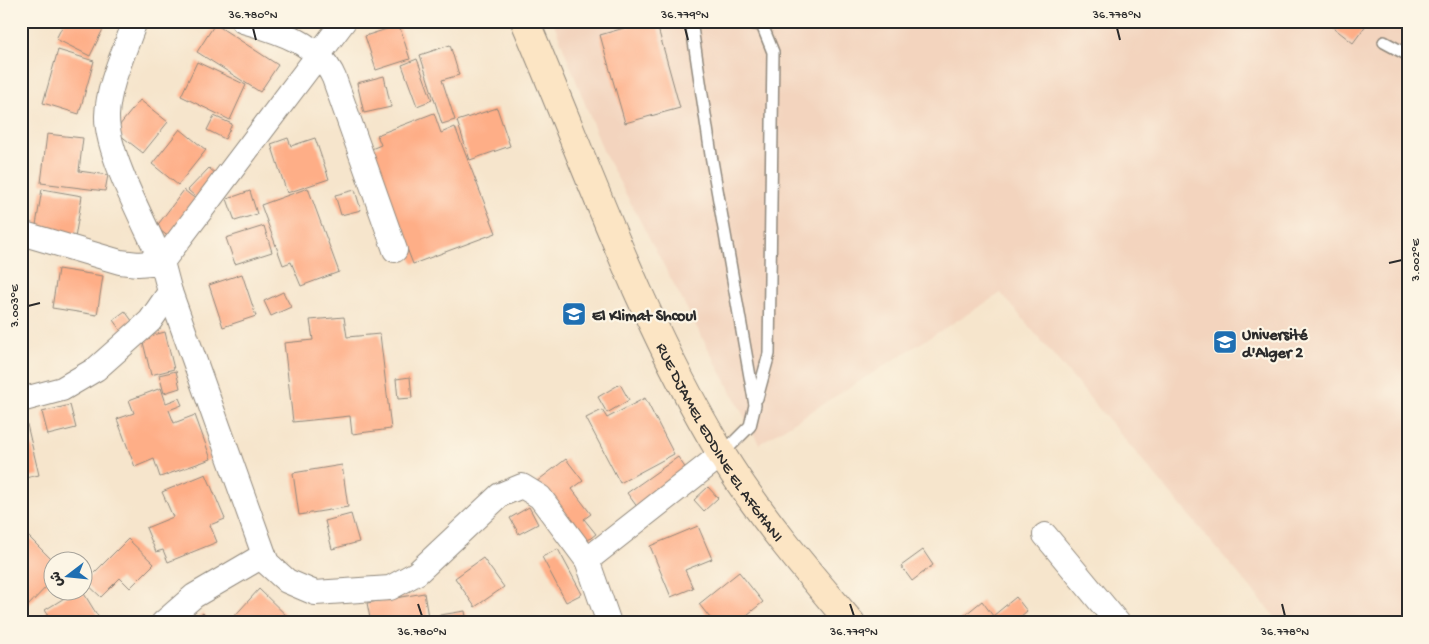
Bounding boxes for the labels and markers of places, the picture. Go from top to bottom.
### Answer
school or university icon: El Klimat Shcoul [561,301,587,327]
place label: El Klimat Shcoul [592,308,697,327]
place label: Université d'Alger 2 [1242,327,1308,364]
school or university icon: Université d'Alger 2 [1212,329,1238,355]

